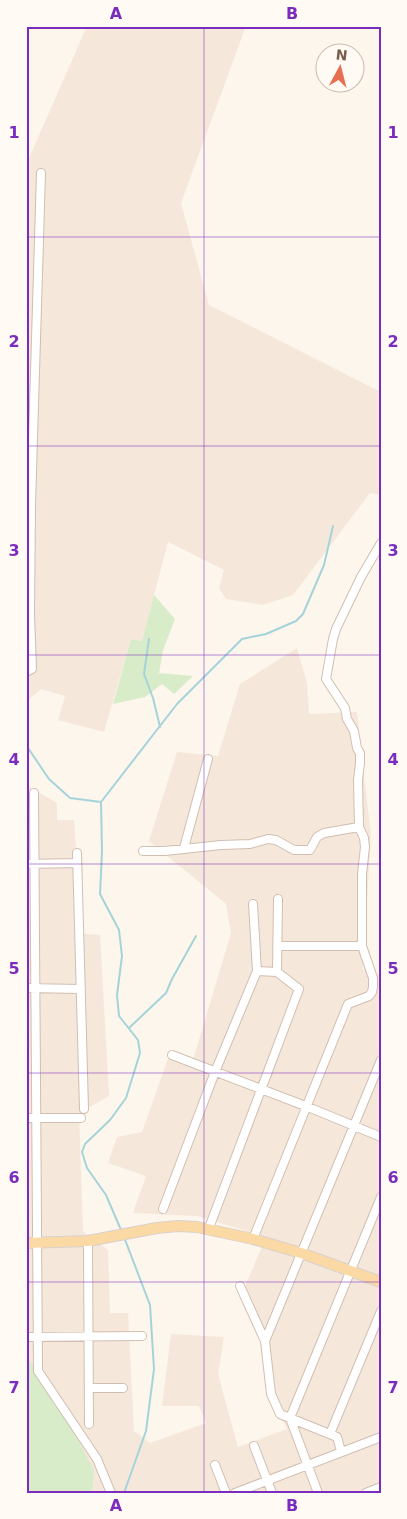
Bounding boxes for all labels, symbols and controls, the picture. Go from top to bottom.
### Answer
text: A [110,4,123,23]
text: B [286,4,298,23]
north arrow [314,42,364,92]
text: N [335,46,348,64]
text: 1 [8,123,20,142]
text: 1 [387,123,399,142]
text: 2 [8,332,20,351]
text: 2 [387,332,399,351]
text: 3 [8,541,20,560]
text: 3 [387,541,399,560]
text: 4 [8,750,20,769]
text: 4 [387,750,399,769]
text: 5 [8,959,20,978]
text: 5 [387,959,399,978]
text: 6 [8,1168,20,1187]
text: 6 [387,1168,399,1187]
text: 7 [8,1378,20,1397]
text: 7 [387,1378,399,1397]
text: A [110,1496,123,1515]
text: B [286,1496,298,1515]

